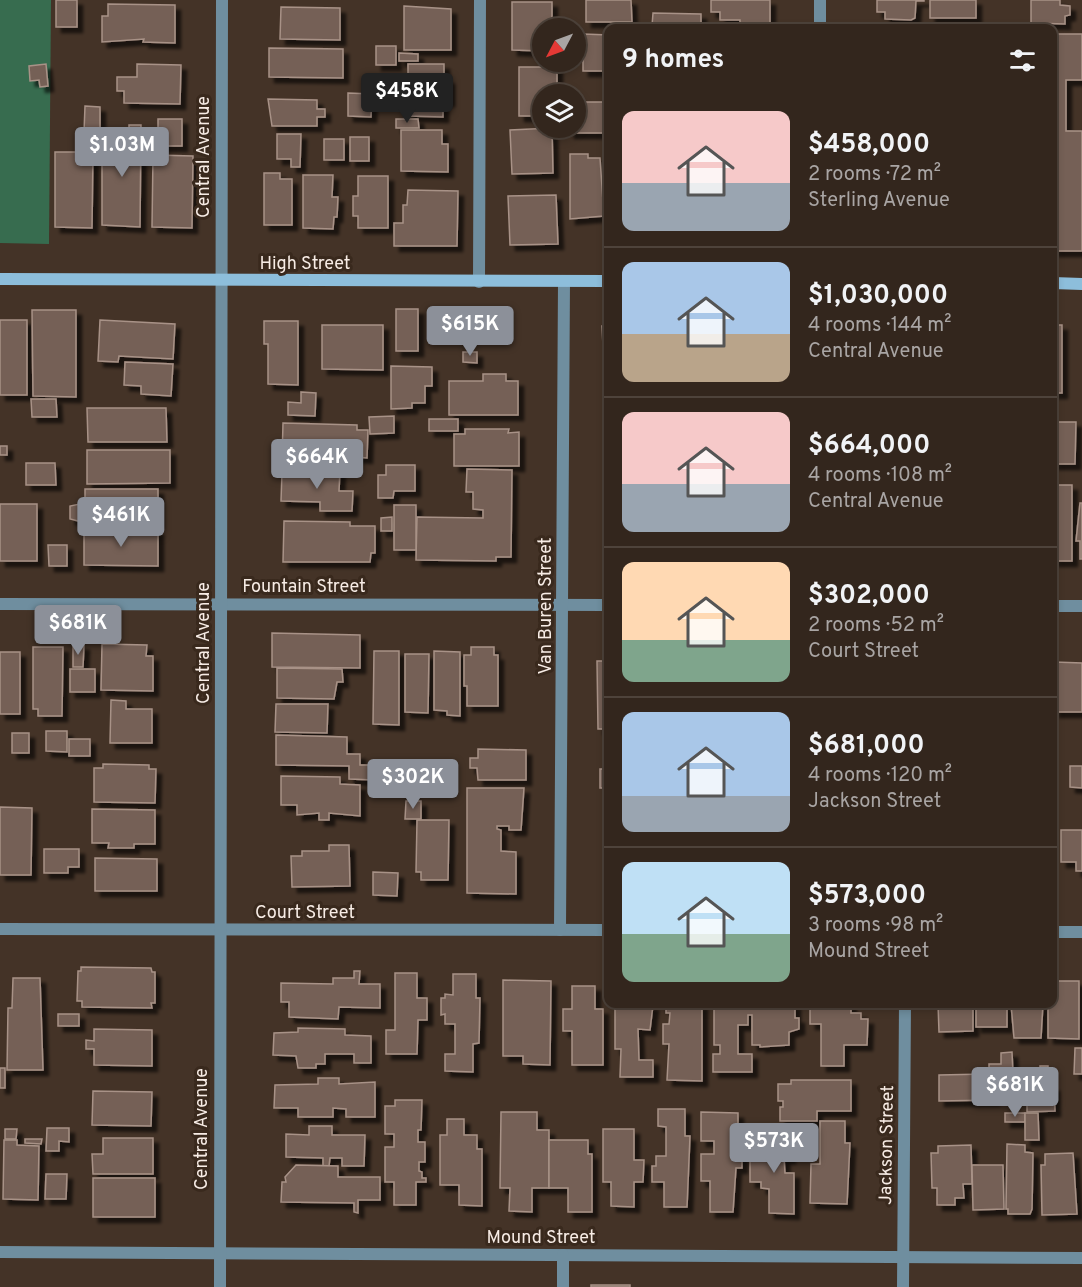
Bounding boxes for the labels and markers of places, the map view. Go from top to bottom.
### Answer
pin: $458K [365,73,449,124]
pin: $1.03M [73,127,171,178]
pin: $615K [428,306,512,357]
pin: $664K [275,439,359,490]
pin: $461K [79,497,163,548]
pin: $681K [36,605,120,656]
pin: $302K [371,759,455,810]
pin: $681K [973,1067,1057,1118]
pin: $573K [732,1123,816,1174]

